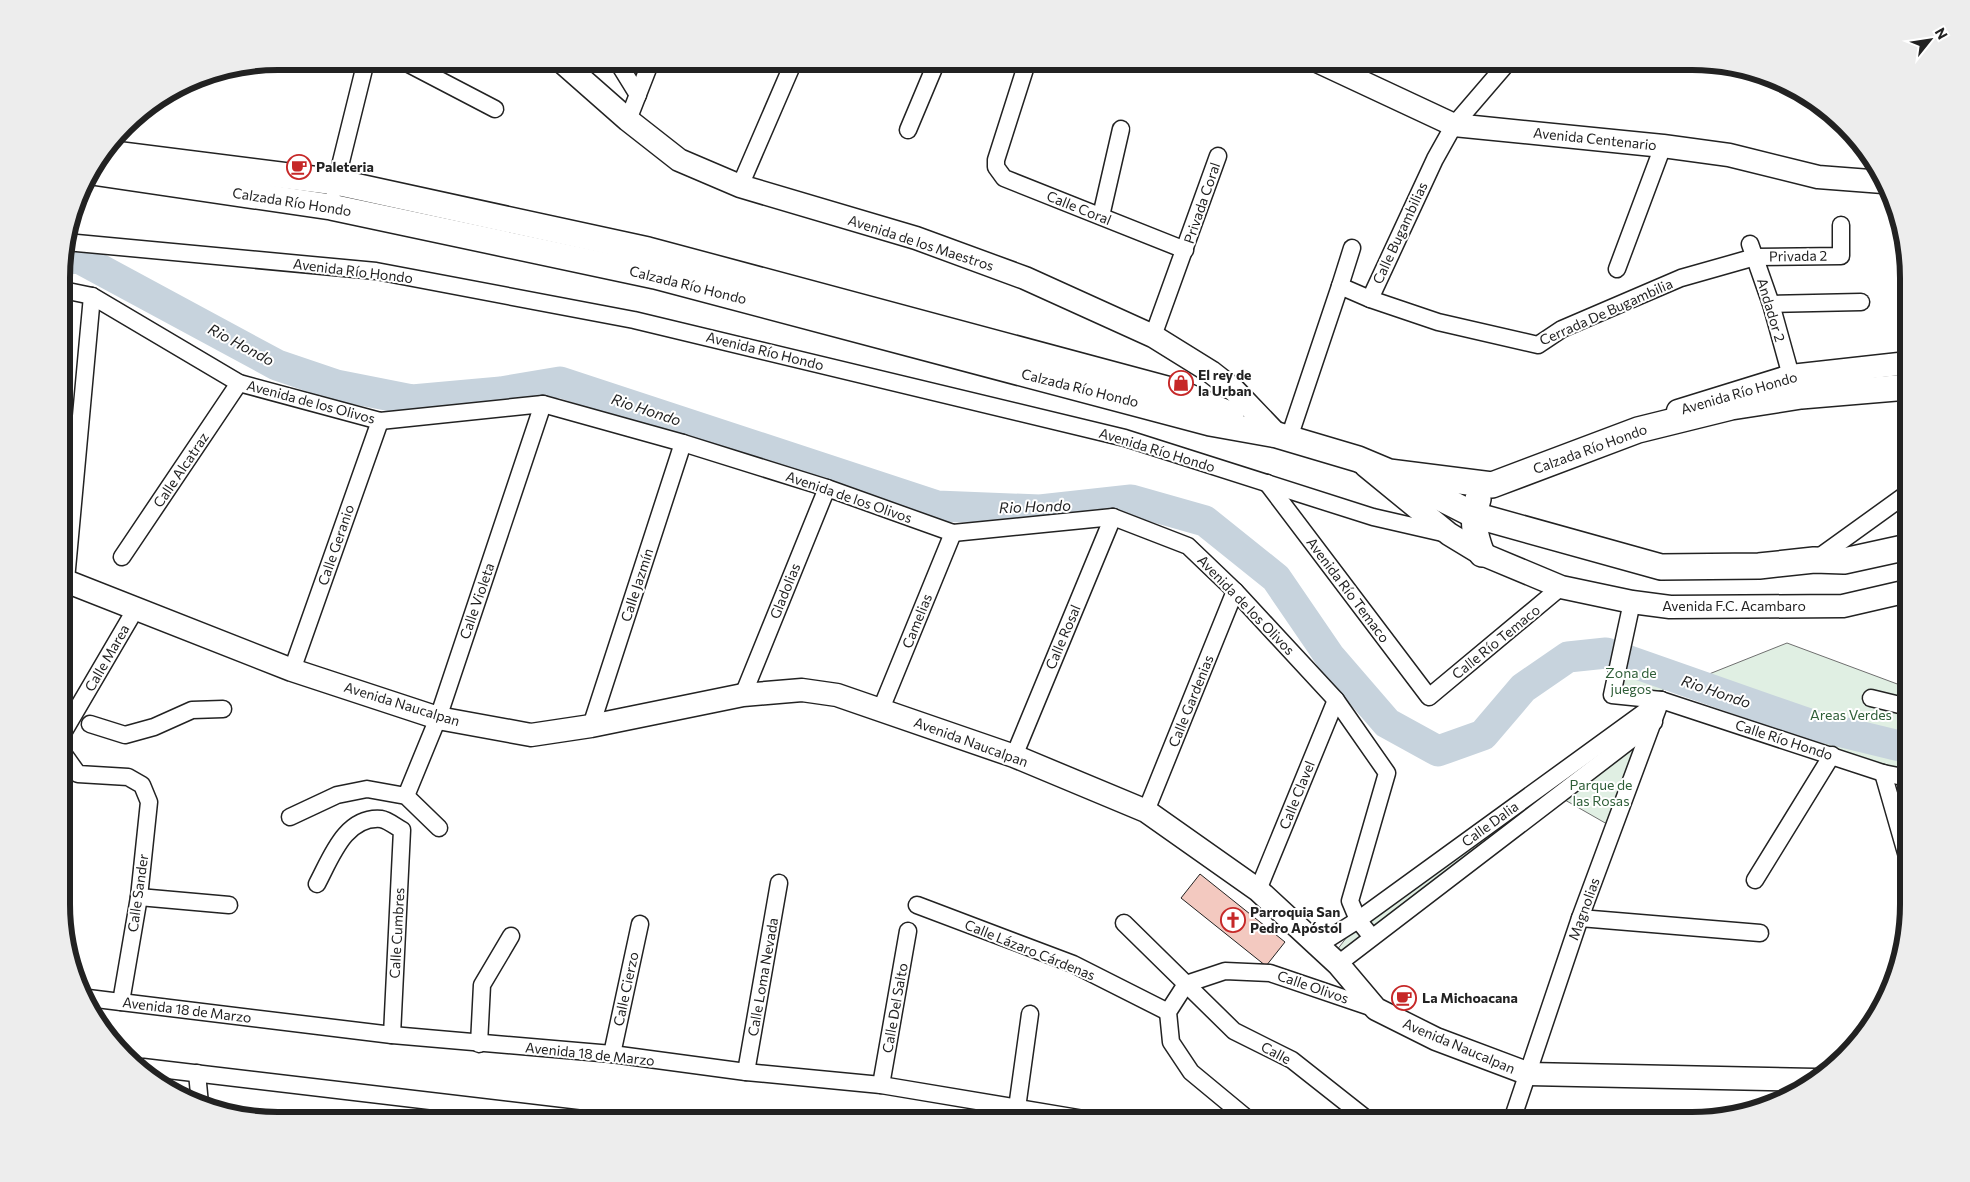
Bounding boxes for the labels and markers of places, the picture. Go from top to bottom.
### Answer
cafe icon: Paleteria [286,154,312,180]
place label: Paleteria [316,158,374,175]
place label: El rey de la Urban [1198,366,1252,399]
shop icon: El rey de la Urban [1168,370,1194,396]
place label: Parroquia San Pedro Apóstol [1250,903,1342,936]
church icon: Parroquia San Pedro Apóstol [1220,907,1246,933]
cafe icon: La Michoacana [1391,985,1417,1011]
place label: La Michoacana [1422,989,1518,1006]

